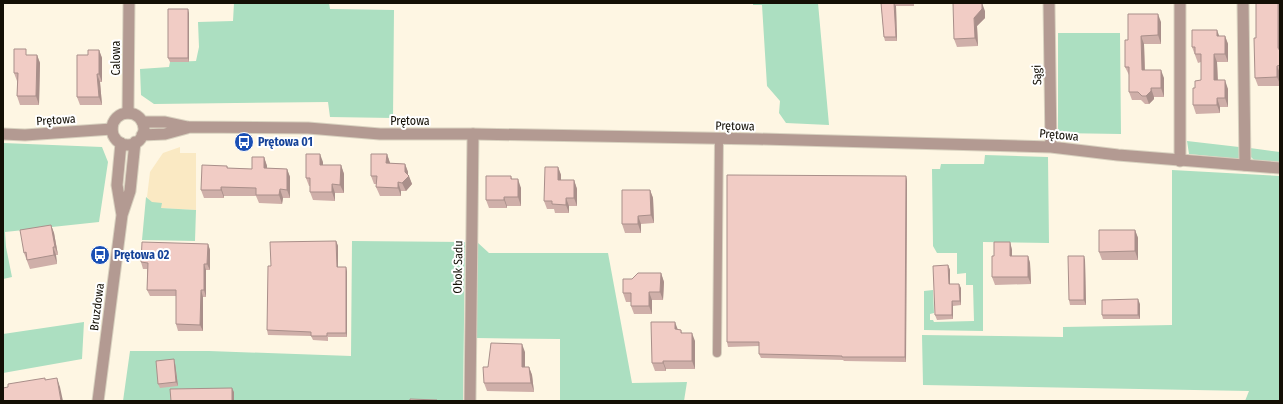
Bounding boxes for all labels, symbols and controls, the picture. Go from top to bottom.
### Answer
street label: Calowa [109,41,123,75]
street label: Sągi [1030,65,1044,85]
street label: Prętowa [36,112,76,128]
street label: Prętowa [390,114,430,128]
street label: Prętowa [715,119,755,133]
street label: Prętowa [1039,126,1079,144]
bus stop icon: Prętowa 01 [233,131,255,153]
place label: Prętowa 01 [258,135,313,149]
street label: Obok Sadu [451,240,465,294]
bus stop icon: Prętowa 02 [89,244,111,266]
place label: Prętowa 02 [114,248,170,262]
street label: Bruzdowa [87,282,107,332]

